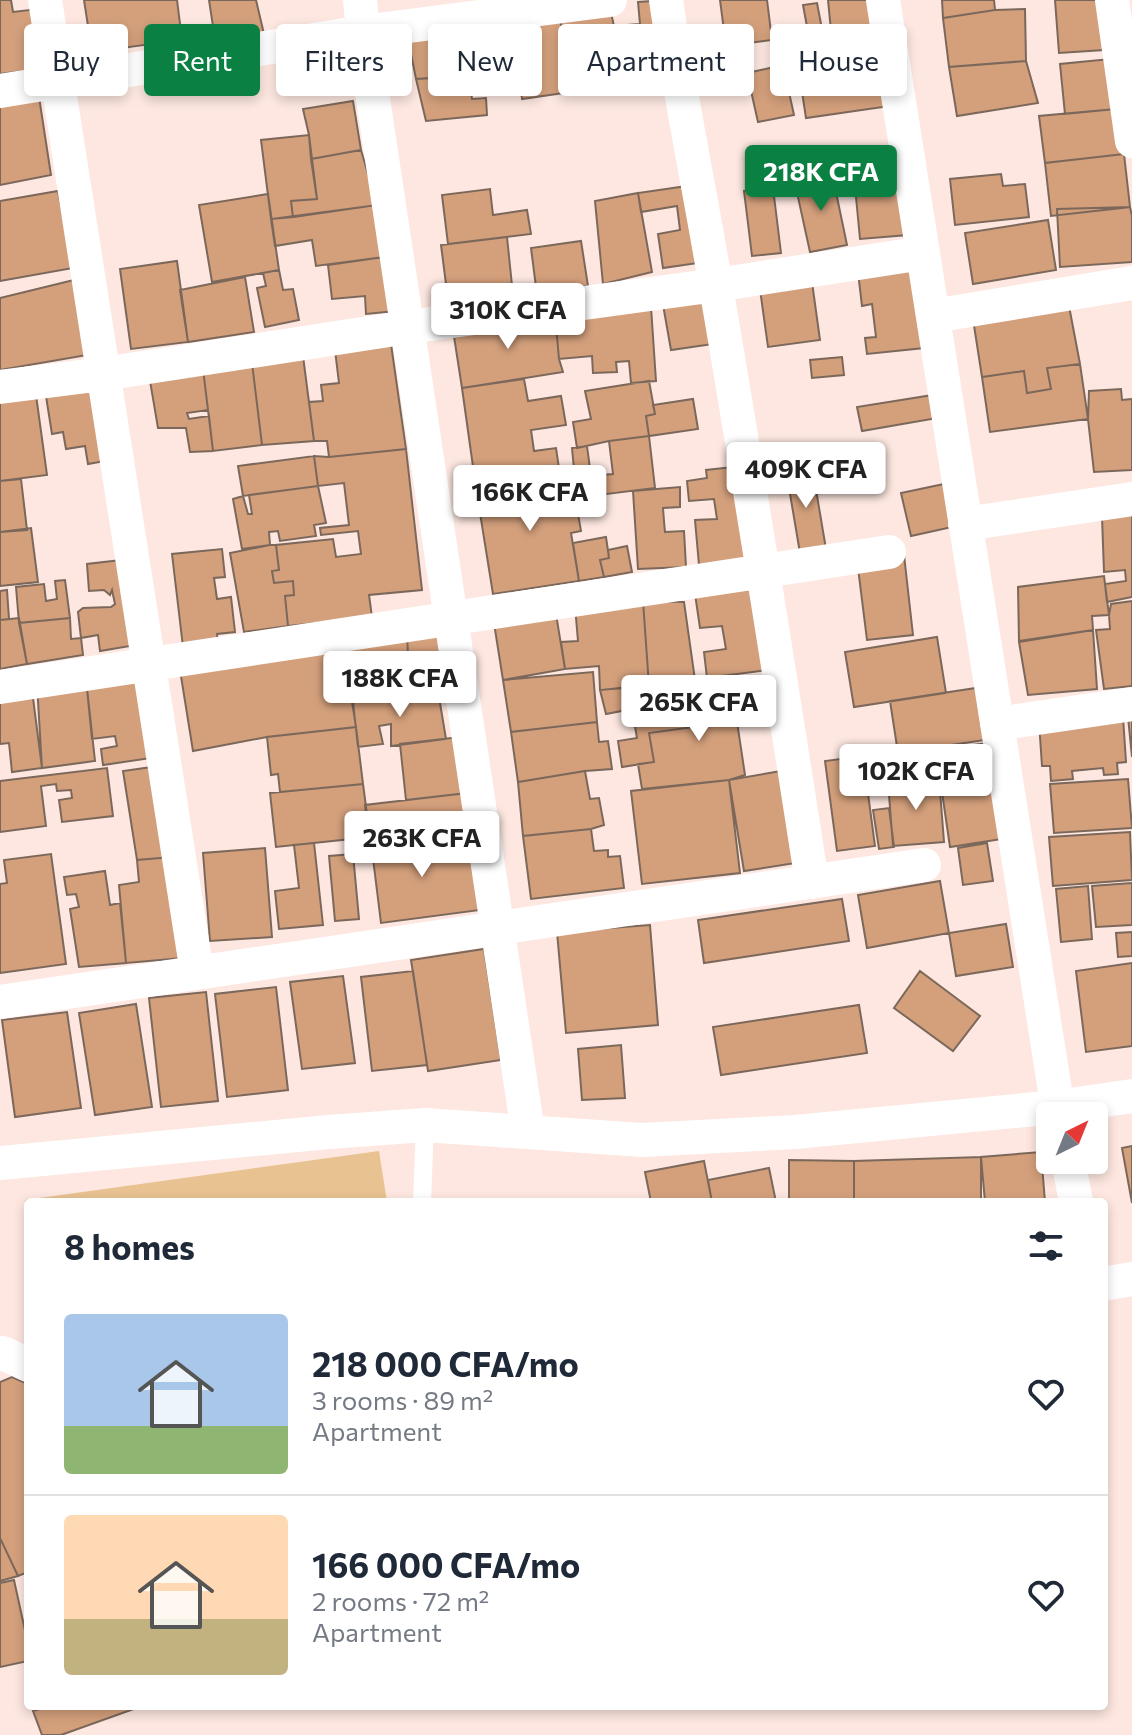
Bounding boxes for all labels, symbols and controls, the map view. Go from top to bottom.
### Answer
chip: Buy [24,24,128,96]
chip: Rent [144,24,260,96]
chip: Filters [276,24,412,96]
chip: New [428,24,542,96]
chip: Apartment [558,24,754,96]
chip: House [770,24,907,96]
pin: 218K CFA [738,145,904,213]
text: 218K CFA [763,155,879,186]
pin: 310K CFA [425,283,591,351]
text: 310K CFA [449,293,567,324]
pin: 409K CFA [723,442,889,510]
text: 409K CFA [745,452,867,483]
pin: 166K CFA [447,465,613,533]
text: 166K CFA [471,475,589,506]
pin: 188K CFA [317,651,483,719]
text: 188K CFA [341,661,459,692]
pin: 265K CFA [616,675,782,743]
text: 265K CFA [639,685,759,716]
pin: 102K CFA [833,744,999,812]
text: 102K CFA [857,754,975,785]
pin: 263K CFA [339,811,505,879]
text: 263K CFA [362,821,482,852]
north arrow [1036,1102,1108,1174]
map controls [1036,1102,1108,1174]
icon: filters [1024,1224,1068,1268]
text: 8 homes [64,1225,195,1267]
text: 218 000 CFA/mo [312,1342,579,1384]
icon: home [128,1346,224,1442]
icon: heart [1024,1372,1068,1416]
text: 3 rooms · 89 m² [312,1384,493,1415]
text: Apartment [312,1415,442,1446]
text: 166 000 CFA/mo [312,1543,580,1585]
icon: home [128,1547,224,1643]
icon: heart [1024,1573,1068,1617]
text: 2 rooms · 72 m² [312,1585,489,1616]
text: Apartment [312,1616,442,1647]

